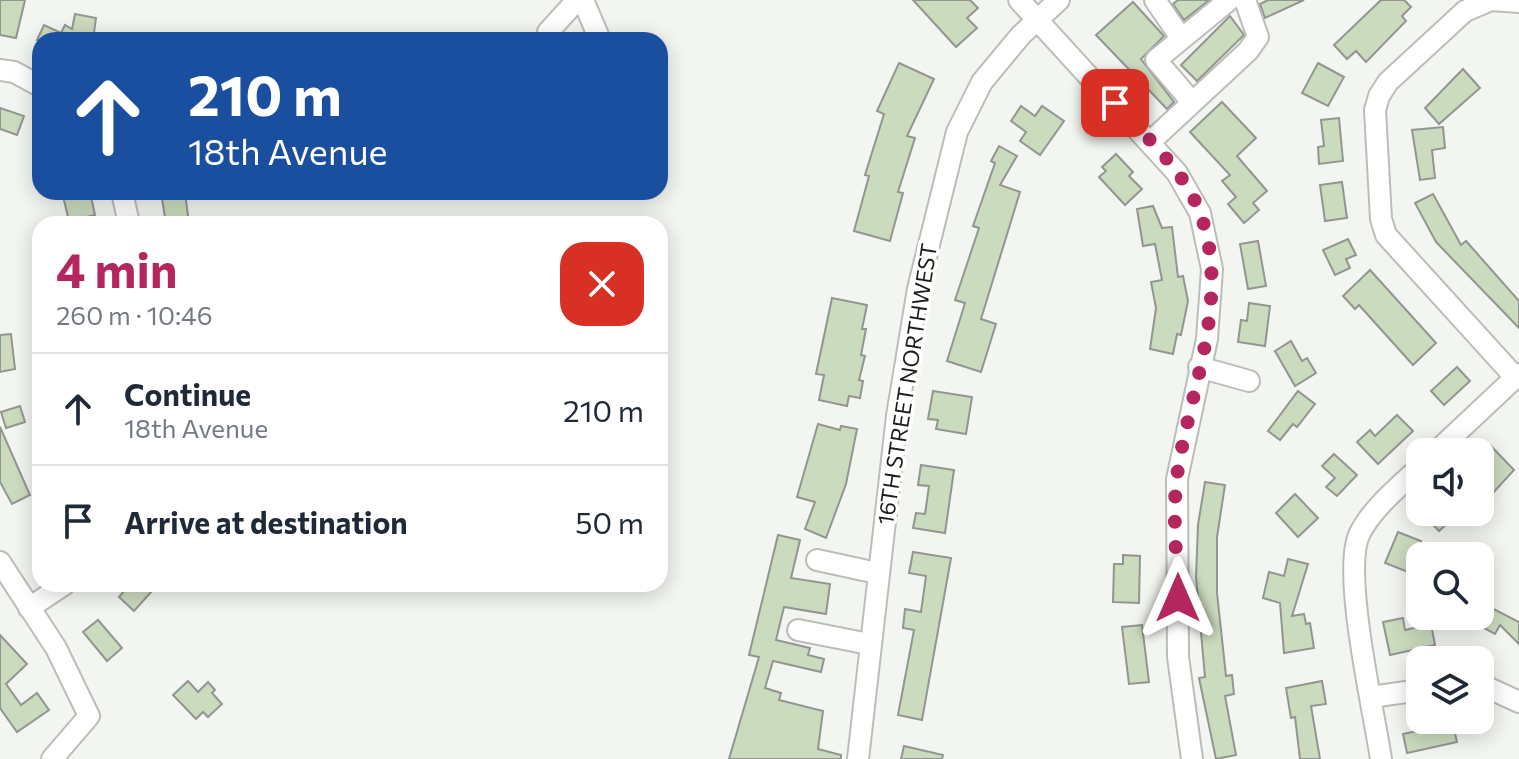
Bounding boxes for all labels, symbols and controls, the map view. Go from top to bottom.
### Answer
text: 210 m [188,59,342,128]
icon: ahead [56,64,160,168]
pin [1081,69,1149,137]
icon: arrive [1093,81,1137,125]
text: 18th Avenue [188,128,388,172]
text: 4 min [56,239,178,298]
street label: 16TH STREET NORTHWEST [871,241,942,526]
button: close [560,242,644,326]
text: 260 m · 10:46 [56,299,212,330]
text: Continue [124,375,251,412]
icon: ahead [56,387,100,431]
text: 210 m [563,391,644,428]
text: 18th Avenue [124,412,268,443]
map controls [1406,438,1494,734]
button: sound [1406,438,1494,526]
icon: arrive [56,499,100,543]
text: Arrive at destination [124,503,408,540]
text: 50 m [575,503,644,540]
button: search [1406,542,1494,630]
position arrow [1136,556,1220,640]
button: layers [1406,646,1494,734]

